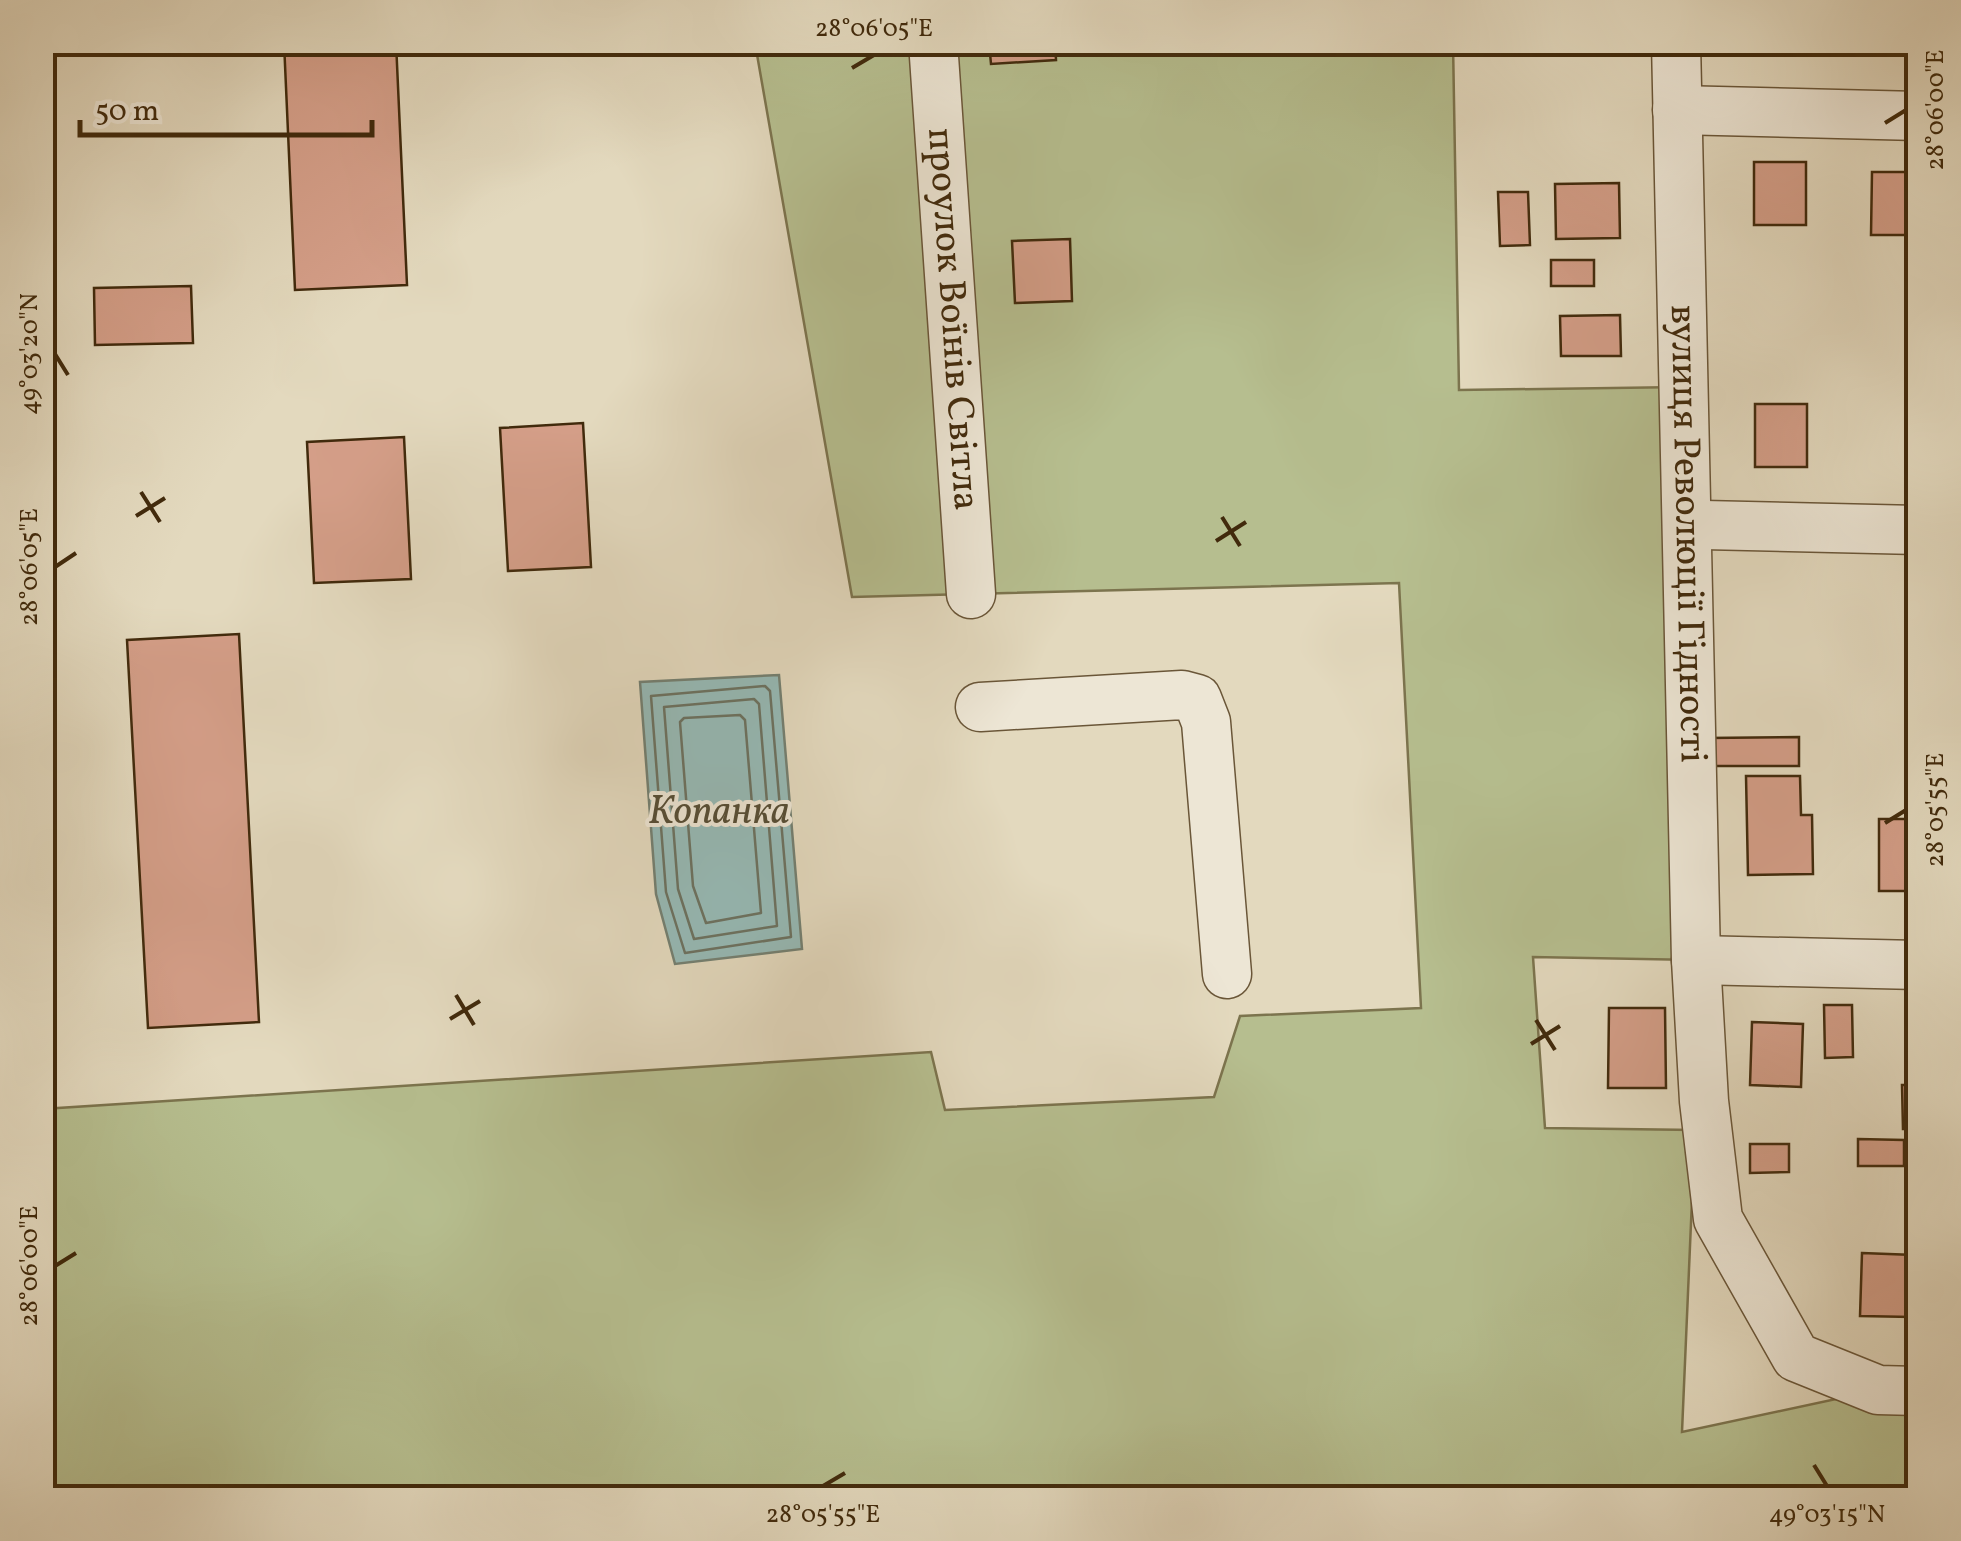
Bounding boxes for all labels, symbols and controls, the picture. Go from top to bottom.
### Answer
text: 28°06'05"E [815,12,933,47]
text: 28°06'00"E [1919,49,1954,171]
scale bar [80,75,372,137]
text: 50 m [95,91,159,133]
street label: проулок Воїнів Світла [912,126,992,512]
text: 49°03'20"N [13,293,48,415]
street label: вулиця Революції Гідності [1655,304,1718,764]
text: 28°06'05"E [13,508,48,626]
text: 28°05'55"E [1919,753,1954,867]
water label: Копанка [648,785,790,841]
text: 28°06'00"E [13,1205,48,1327]
text: 28°05'55"E [766,1498,880,1533]
text: 49°03'15"N [1769,1498,1885,1533]

